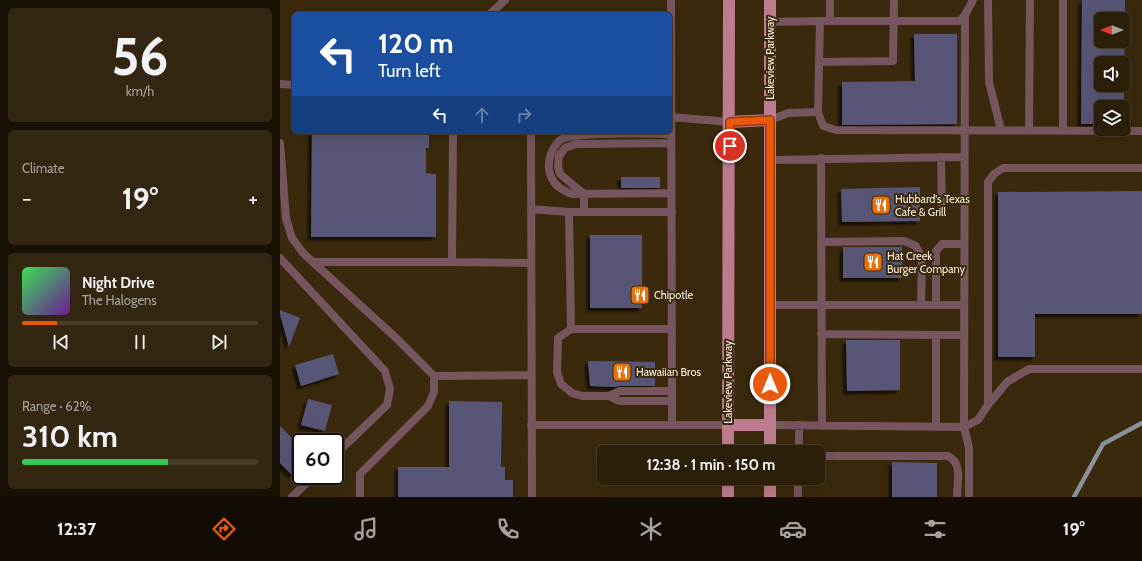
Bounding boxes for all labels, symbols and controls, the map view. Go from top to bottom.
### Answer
north arrow [1094,12,1130,48]
map controls [1094,12,1130,136]
street label: Lakeview Parkway [763,16,777,100]
text: 56 [111,25,169,88]
text: 120 m [378,26,454,60]
icon: left [312,28,364,80]
button: sound [1094,56,1130,92]
text: Turn left [378,60,441,82]
text: km/h [126,83,154,99]
button: layers [1094,100,1130,136]
icon: left [429,104,451,126]
icon: ahead [471,104,493,126]
icon: right [513,104,535,126]
pin [713,129,747,163]
icon: arrive [719,135,741,157]
text: Climate [22,160,64,176]
text: 19° [122,180,158,217]
text: − [22,185,32,212]
text: + [248,185,258,212]
place label: Hubbard's Texas Cafe & Grill [895,192,970,219]
restaurant icon: Hubbard's Texas Cafe & Grill [870,194,892,216]
place label: Hat Creek Burger Company [887,249,965,276]
restaurant icon: Hat Creek Burger Company [862,251,884,273]
text: Night Drive [82,274,155,292]
restaurant icon: Chipotle [629,284,651,306]
place label: Chipotle [654,288,693,302]
text: The Halogens [82,292,157,308]
icon: previous [50,331,72,353]
icon: pause [129,331,151,353]
icon: next [208,331,230,353]
street label: Lakeview Parkway [721,340,735,424]
restaurant icon: Hawaiian Bros [611,361,633,383]
position arrow [749,363,791,405]
place label: Hawaiian Bros [636,365,701,379]
text: Range · 62% [22,398,91,414]
text: 310 km [22,418,118,455]
speed limit sign: 60 [292,433,344,485]
text: 12:38 · 1 min · 150 m [647,456,775,474]
icon: directions [210,515,238,543]
icon: music [352,515,380,543]
icon: phone [494,515,522,543]
icon: climate [637,515,665,543]
icon: car [779,515,807,543]
icon: filters [921,515,949,543]
text: 12:37 [57,518,96,540]
text: 19° [1063,518,1085,540]

